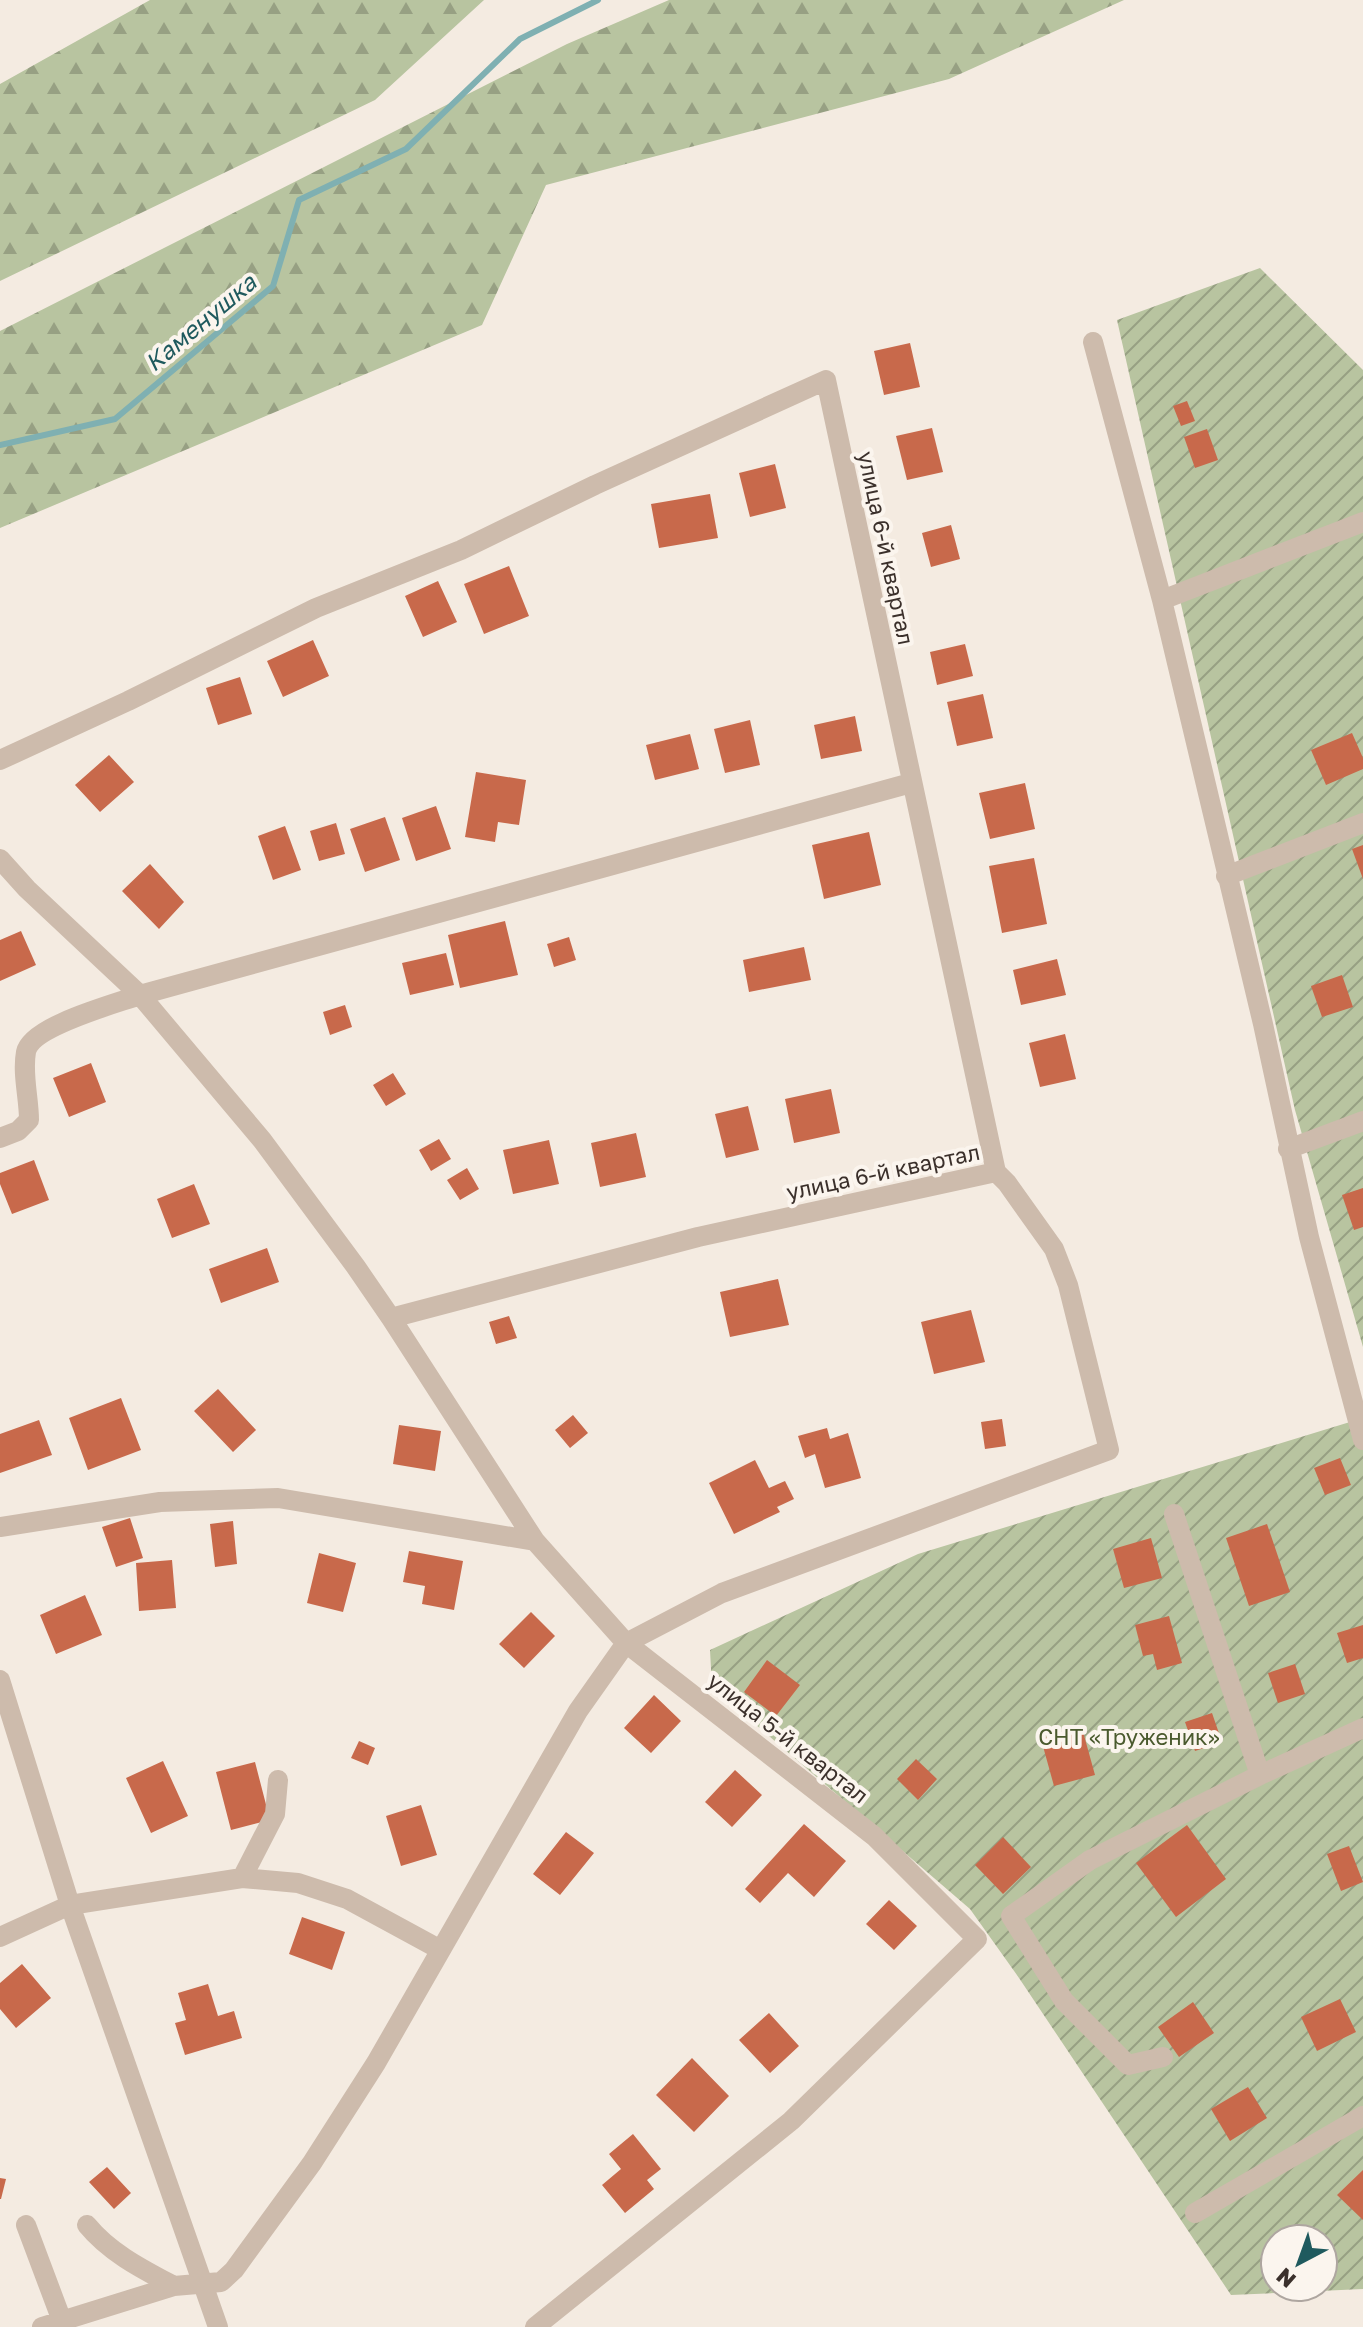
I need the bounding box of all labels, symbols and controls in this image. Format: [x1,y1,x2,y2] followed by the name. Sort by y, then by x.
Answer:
[139,266,263,377] water label: Каменушка
[853,449,920,647] street label: улица 6-й квартал
[784,1138,982,1205] street label: улица 6-й квартал
[703,1666,874,1809] street label: улица 5-й квартал
[1038,1723,1220,1750] park label: СНТ «Труженик»
[1259,2223,1339,2303] north arrow
[1270,2263,1301,2294] text: N

